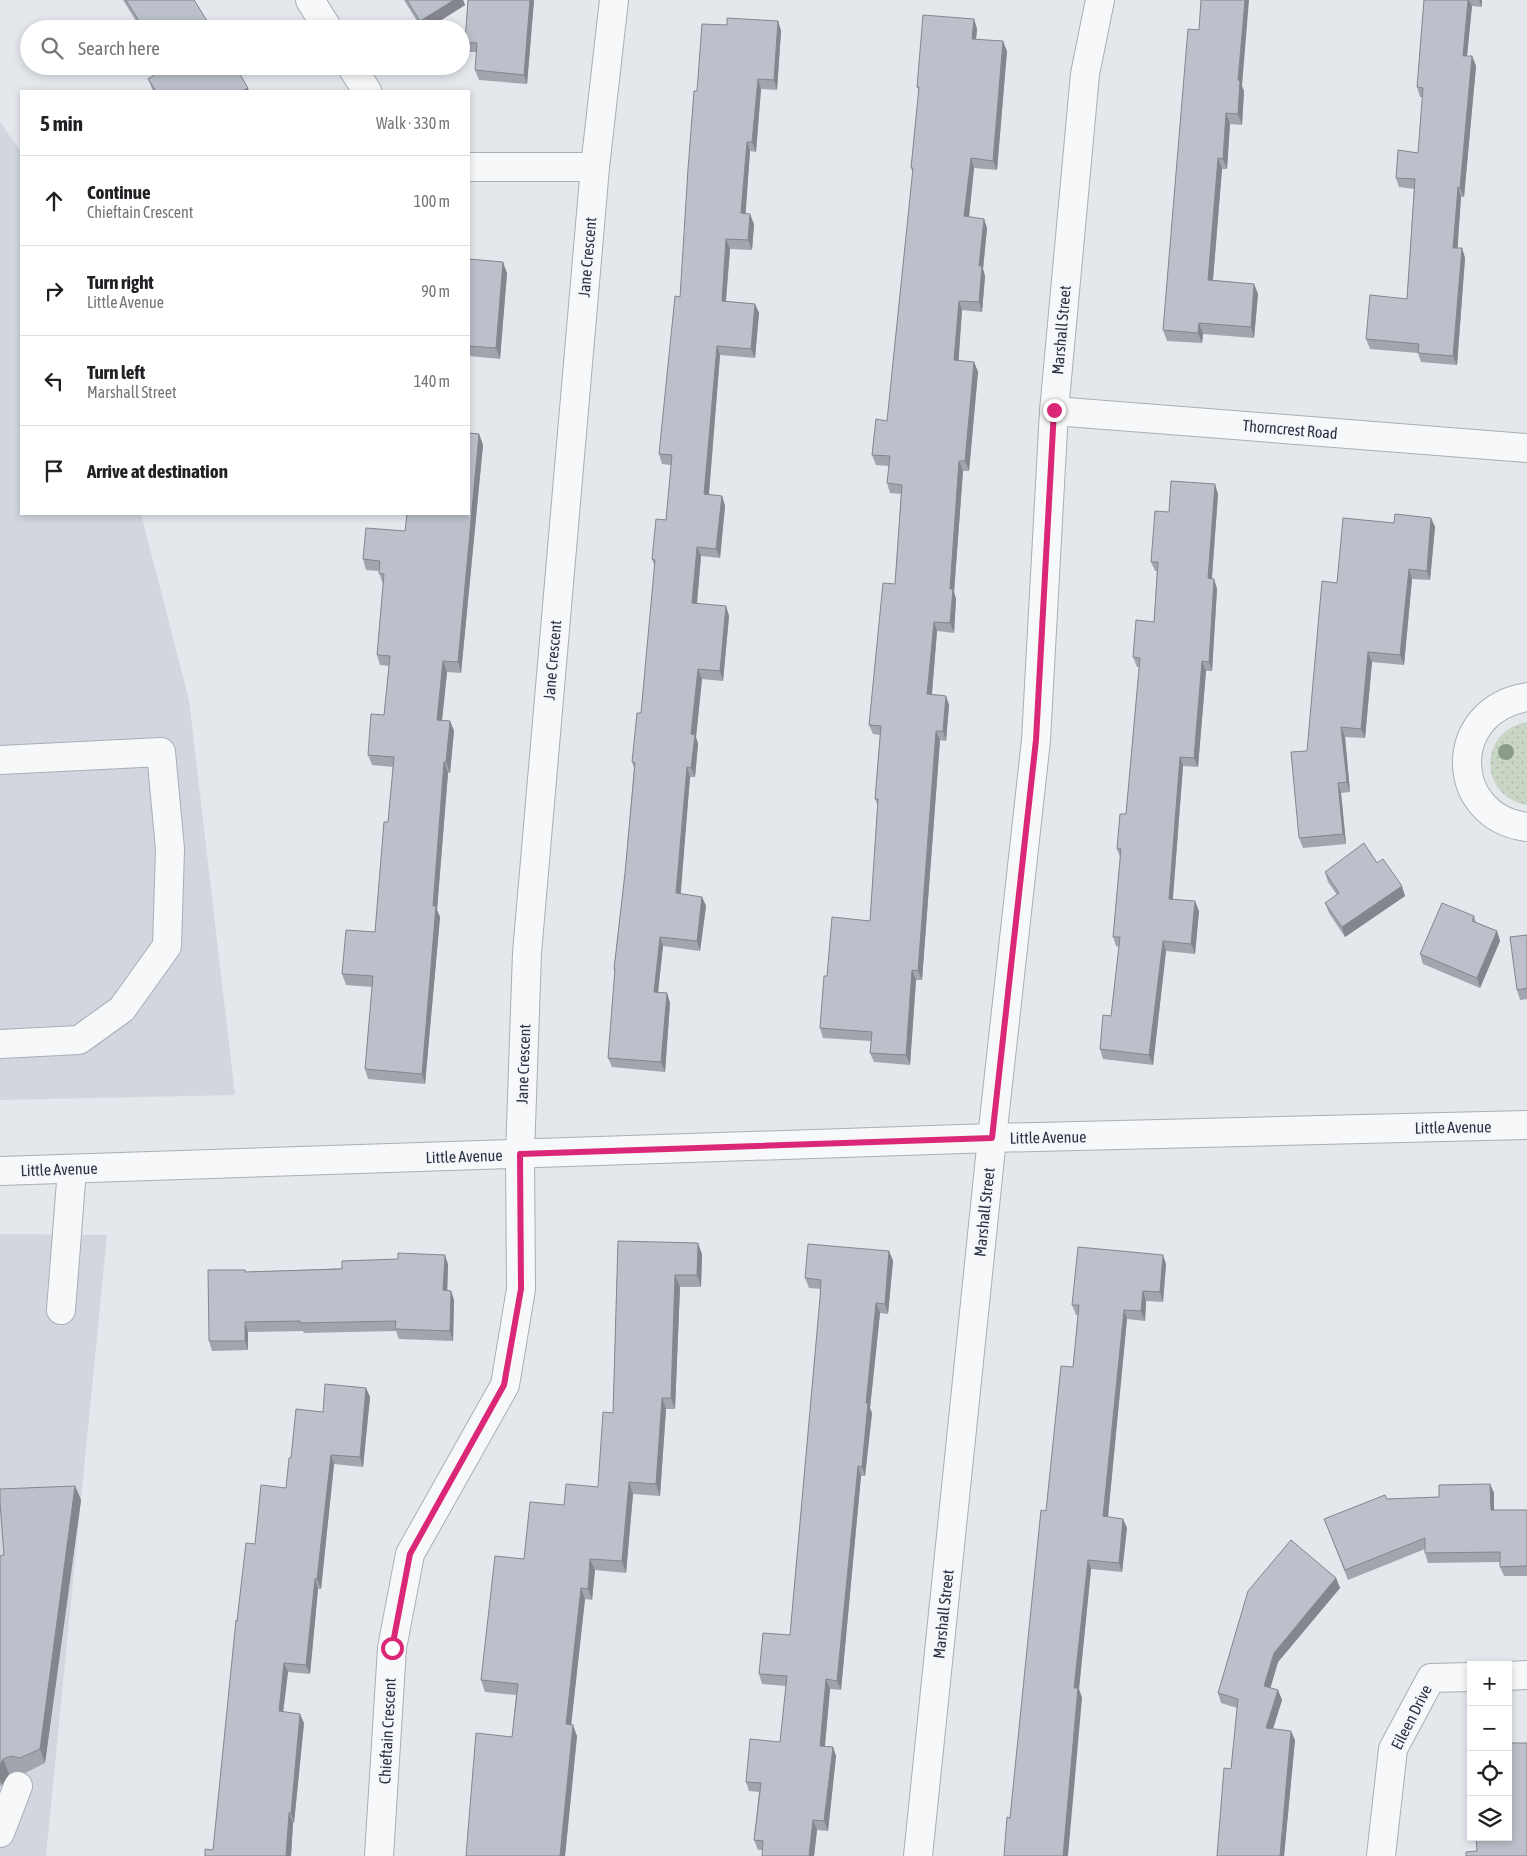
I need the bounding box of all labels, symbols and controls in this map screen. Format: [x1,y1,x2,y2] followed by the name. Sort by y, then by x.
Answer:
[20,20,470,75] search box
[38,34,66,62] icon: search
[78,37,160,59] text: Search here
[40,111,83,135] text: 5 min
[376,114,450,132] text: Walk · 330 m
[87,181,151,203] text: Continue
[40,187,68,215] icon: ahead
[414,192,450,210] text: 100 m
[87,203,193,221] text: Chieftain Crescent
[575,216,599,298] street label: Jane Crescent
[87,271,154,293] text: Turn right
[40,277,68,305] icon: right
[421,282,450,300] text: 90 m
[1048,284,1074,375] street label: Marshall Street
[87,293,164,311] text: Little Avenue
[87,361,145,383] text: Turn left
[40,367,68,395] icon: left
[414,372,450,390] text: 140 m
[87,383,177,401] text: Marshall Street
[1043,399,1066,422] route end
[1242,416,1338,442] street label: Thorncrest Road
[40,457,68,485] icon: arrive
[87,460,228,482] text: Arrive at destination
[540,619,564,701] street label: Jane Crescent
[513,1023,533,1104] street label: Jane Crescent
[1414,1117,1492,1137] street label: Little Avenue
[1009,1127,1087,1147] street label: Little Avenue
[425,1146,503,1166] street label: Little Avenue
[20,1159,98,1179] street label: Little Avenue
[970,1166,998,1257] street label: Marshall Street
[929,1568,957,1659] street label: Marshall Street
[381,1637,404,1660] route start
[1467,1661,1512,1841] map controls
[1467,1661,1512,1706] button: +
[375,1677,399,1785] street label: Chieftain Crescent
[1387,1682,1435,1752] street label: Eileen Drive
[1467,1706,1512,1751] button: −
[1467,1751,1512,1796] button: locate
[1467,1796,1512,1841] button: layers

